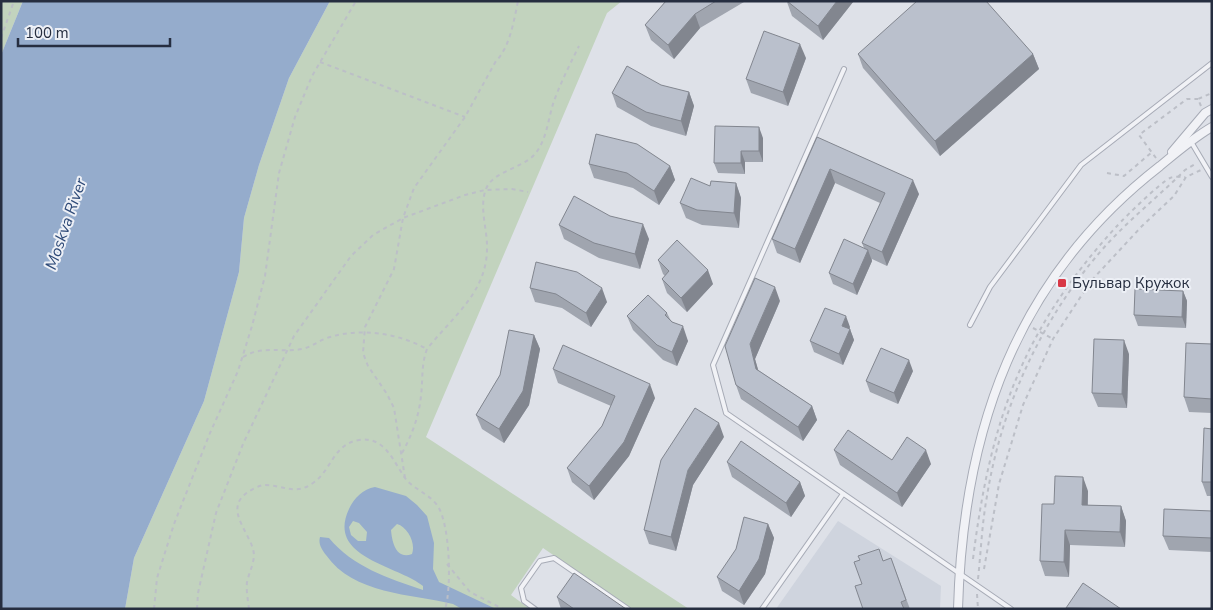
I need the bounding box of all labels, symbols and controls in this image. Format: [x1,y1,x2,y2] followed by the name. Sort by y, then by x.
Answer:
[18,15,170,47] scale bar
[25,23,69,43] text: 100 m
[40,174,92,273] water label: Moskva River
[1072,273,1190,293] place label: Бульвар Кружок
[1056,277,1068,289] marker: Бульвар Кружок

